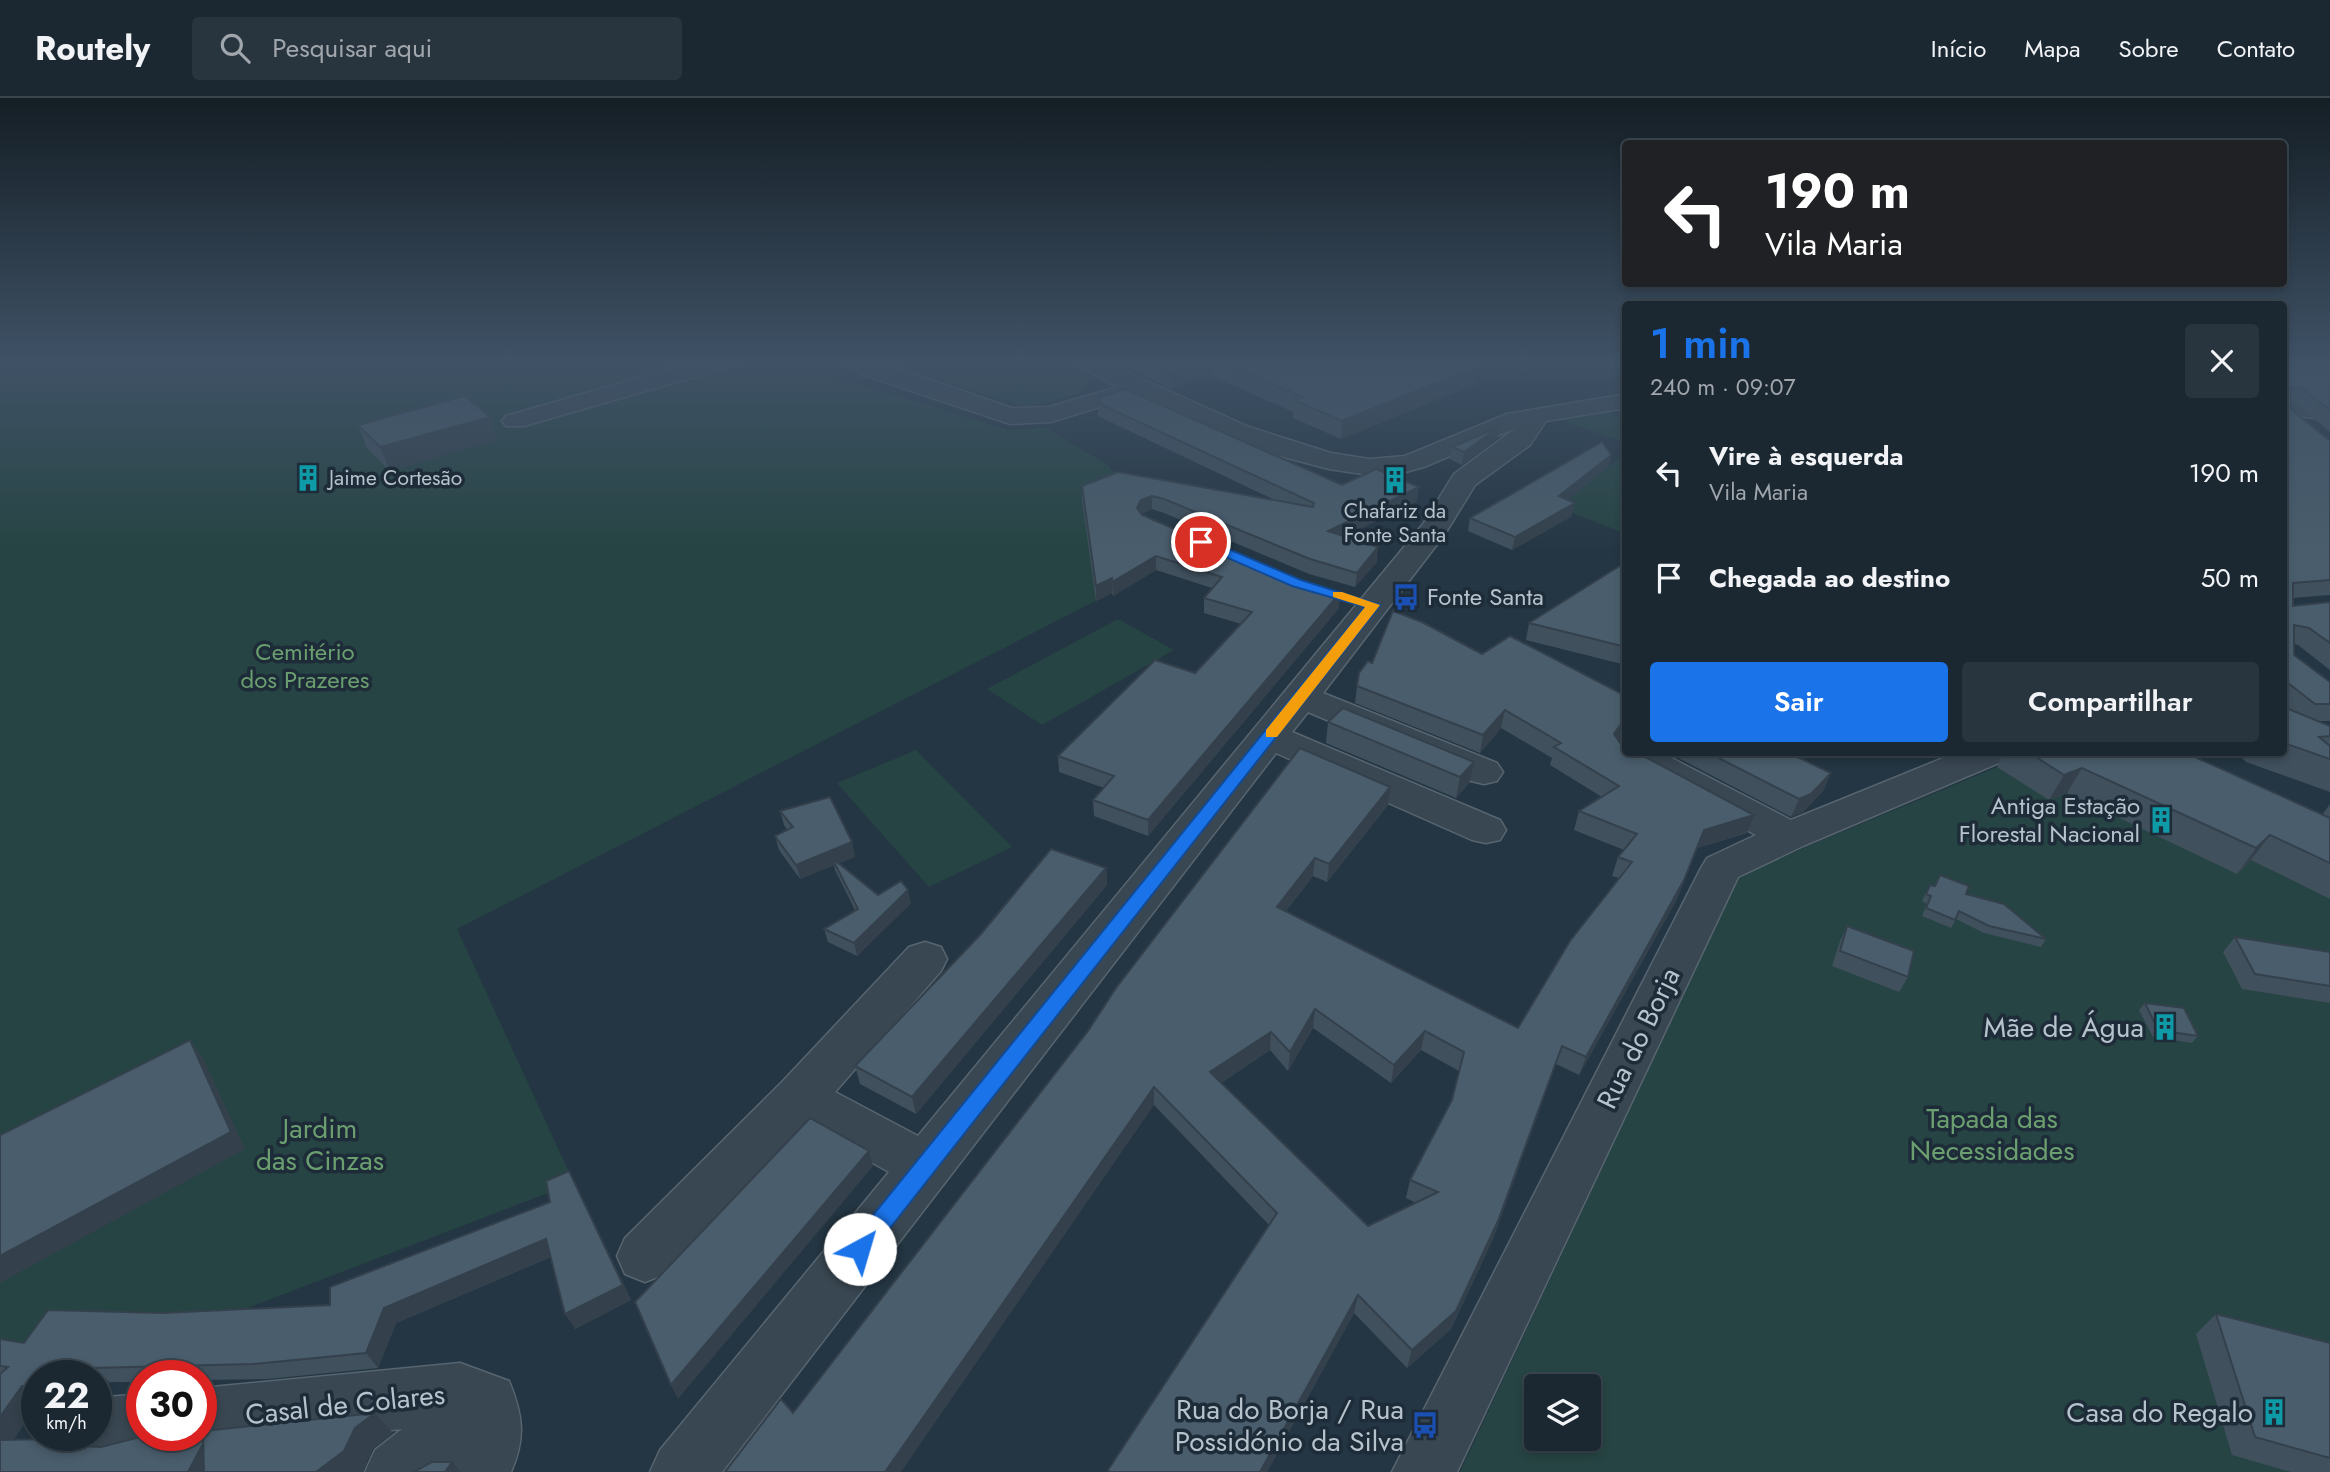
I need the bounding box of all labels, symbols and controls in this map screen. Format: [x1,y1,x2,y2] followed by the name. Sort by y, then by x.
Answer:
[192,17,682,80] search box
[35,25,150,72] text: Routely
[216,29,254,67] icon: search
[272,29,432,67] text: Pesquisar aqui
[1931,31,1986,66] text: Início
[2024,31,2081,66] text: Mapa
[2119,31,2179,66] text: Sobre
[2217,31,2295,66] text: Contato
[1765,156,1910,226] text: 190 m
[1650,168,1741,259] icon: left
[1765,221,1903,267] text: Vila Maria
[1650,313,1752,374] text: 1 min
[2185,324,2259,398] button: close
[1650,370,1796,404] text: 240 m · 09:07
[1709,437,1904,475] text: Vire à esquerda
[1650,454,1688,492] icon: left
[2189,454,2259,492] text: 190 m
[293,463,323,493] building icon: Jaime Cortesão
[326,463,462,493] place label: Jaime Cortesão
[1380,465,1410,495] building icon: Chafariz da Fonte Santa
[1709,475,1808,509] text: Vila Maria
[1344,496,1446,550] place label: Chafariz da Fonte Santa
[1171,512,1231,572] pin
[1182,523,1220,561] icon: arrive
[1650,559,1688,597] icon: arrive
[1709,559,1950,597] text: Chegada ao destino
[2201,559,2259,597] text: 50 m
[1427,579,1544,614] place label: Fonte Santa
[1391,582,1421,612] bus stop icon: Fonte Santa
[240,634,370,697] park label: Cemitério dos Prazeres
[1650,662,1948,742] button: Sair
[1962,662,2259,742] button: Compartilhar
[1959,788,2140,851] place label: Antiga Estação Florestal Nacional
[2146,805,2176,835] building icon: Antiga Estação Florestal Nacional
[1587,961,1690,1116] street label: Rua do Borja
[1984,1007,2144,1048] place label: Mãe de Água
[2150,1012,2180,1042] building icon: Mãe de Água
[1910,1098,2074,1171] park label: Tapada das Necessidades
[256,1108,384,1181] park label: Jardim das Cinzas
[823,1212,897,1286] position arrow
[126,1360,217,1451] speed limit sign: 30
[44,1371,89,1421] text: 22
[243,1374,447,1435] street label: Casal de Colares
[1524,1374,1601,1451] map controls
[1524,1374,1601,1451] button: layers
[1175,1389,1404,1462] place label: Rua do Borja / Rua Possidónio da Silva
[2066,1392,2253,1433] place label: Casa do Regalo
[2259,1397,2289,1427] building icon: Casa do Regalo
[46,1410,87,1436] text: km/h
[1410,1410,1440,1440] bus stop icon: Rua do Borja / Rua Possidónio da Silva

